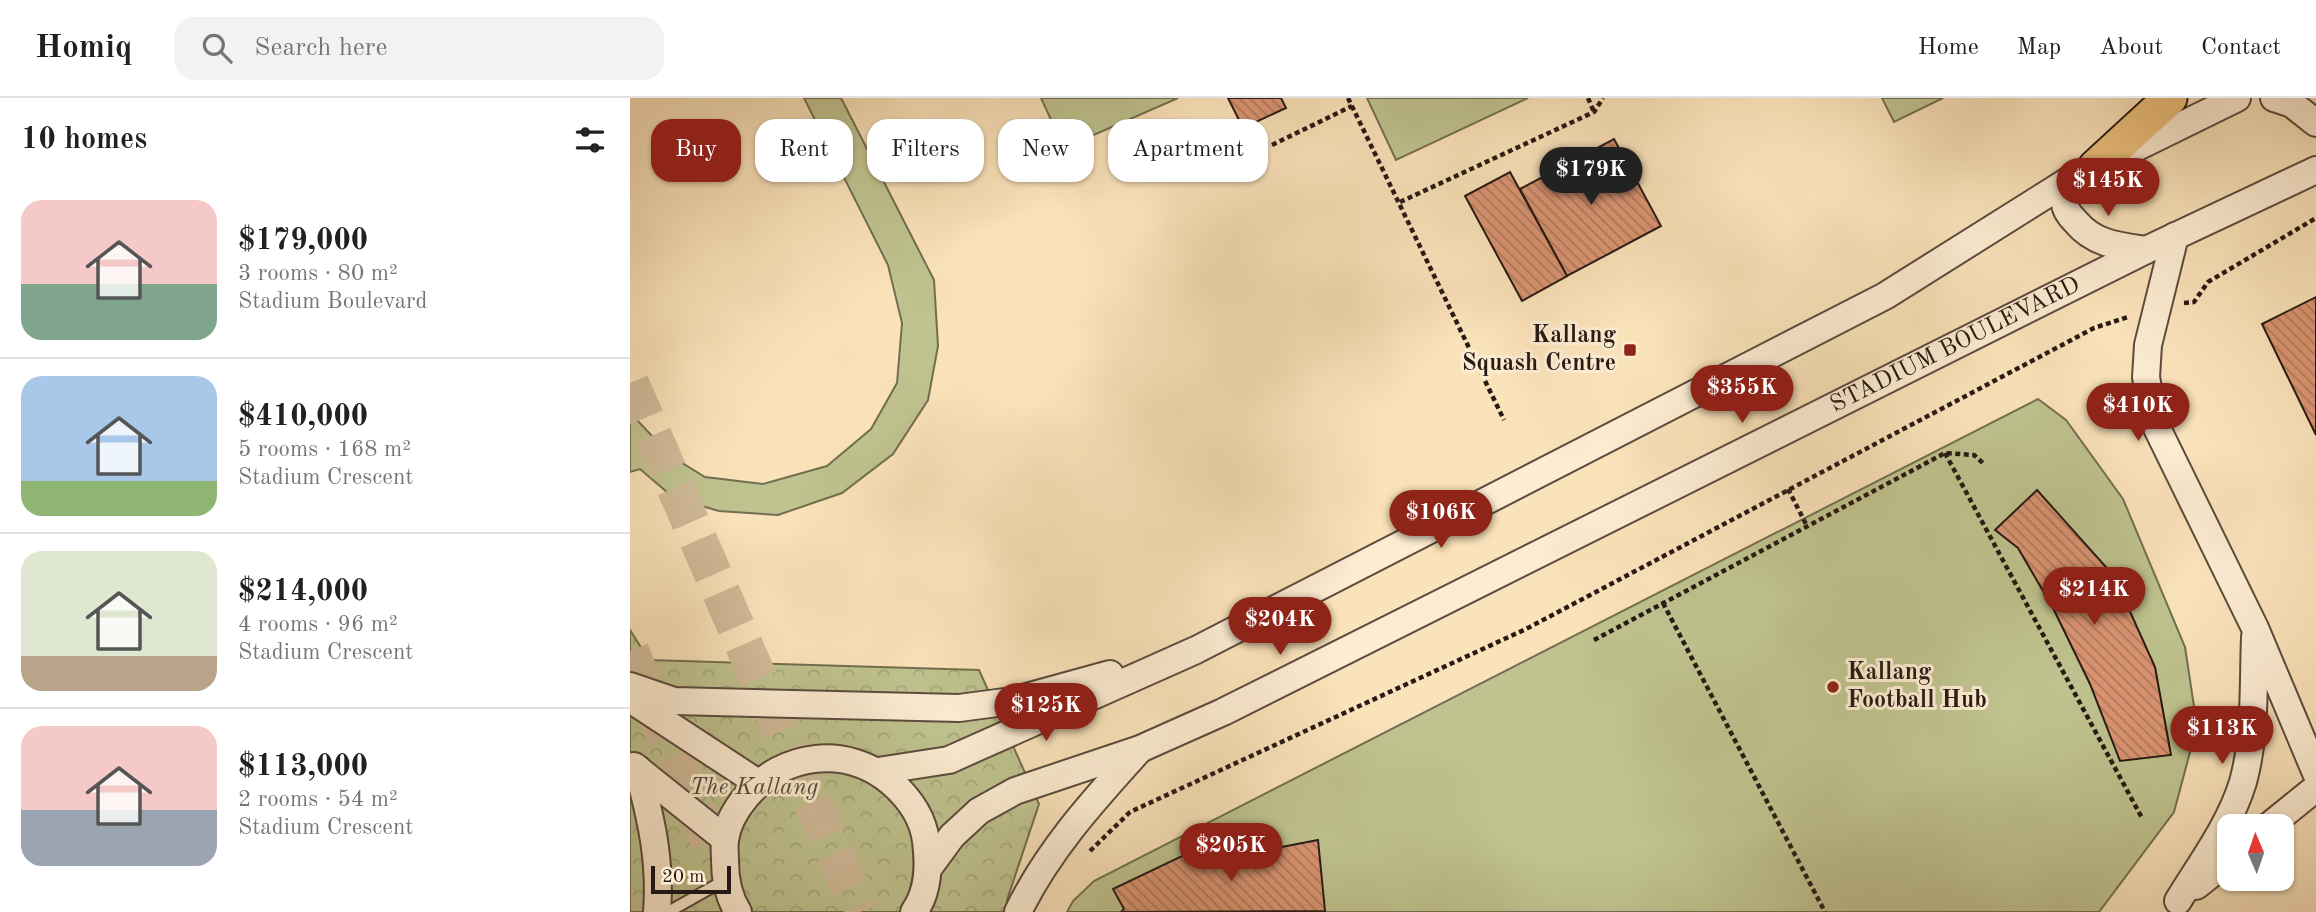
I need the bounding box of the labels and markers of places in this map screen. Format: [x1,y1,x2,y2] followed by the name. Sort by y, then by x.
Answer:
[1542,148,1640,207] pin: $179K
[2059,158,2157,218] pin: $145K
[1462,324,1617,376] place label: Kallang Squash Centre
[1622,342,1638,358] marker: Kallang Squash Centre
[1693,366,1791,425] pin: $355K
[2089,384,2187,443] pin: $410K
[1392,490,1490,550] pin: $106K
[2045,568,2143,627] pin: $214K
[1231,598,1329,657] pin: $204K
[1847,661,1987,713] place label: Kallang Football Hub
[1825,679,1841,695] marker: Kallang Football Hub
[997,684,1095,743] pin: $125K
[2173,706,2271,766] pin: $113K
[1182,824,1280,883] pin: $205K

